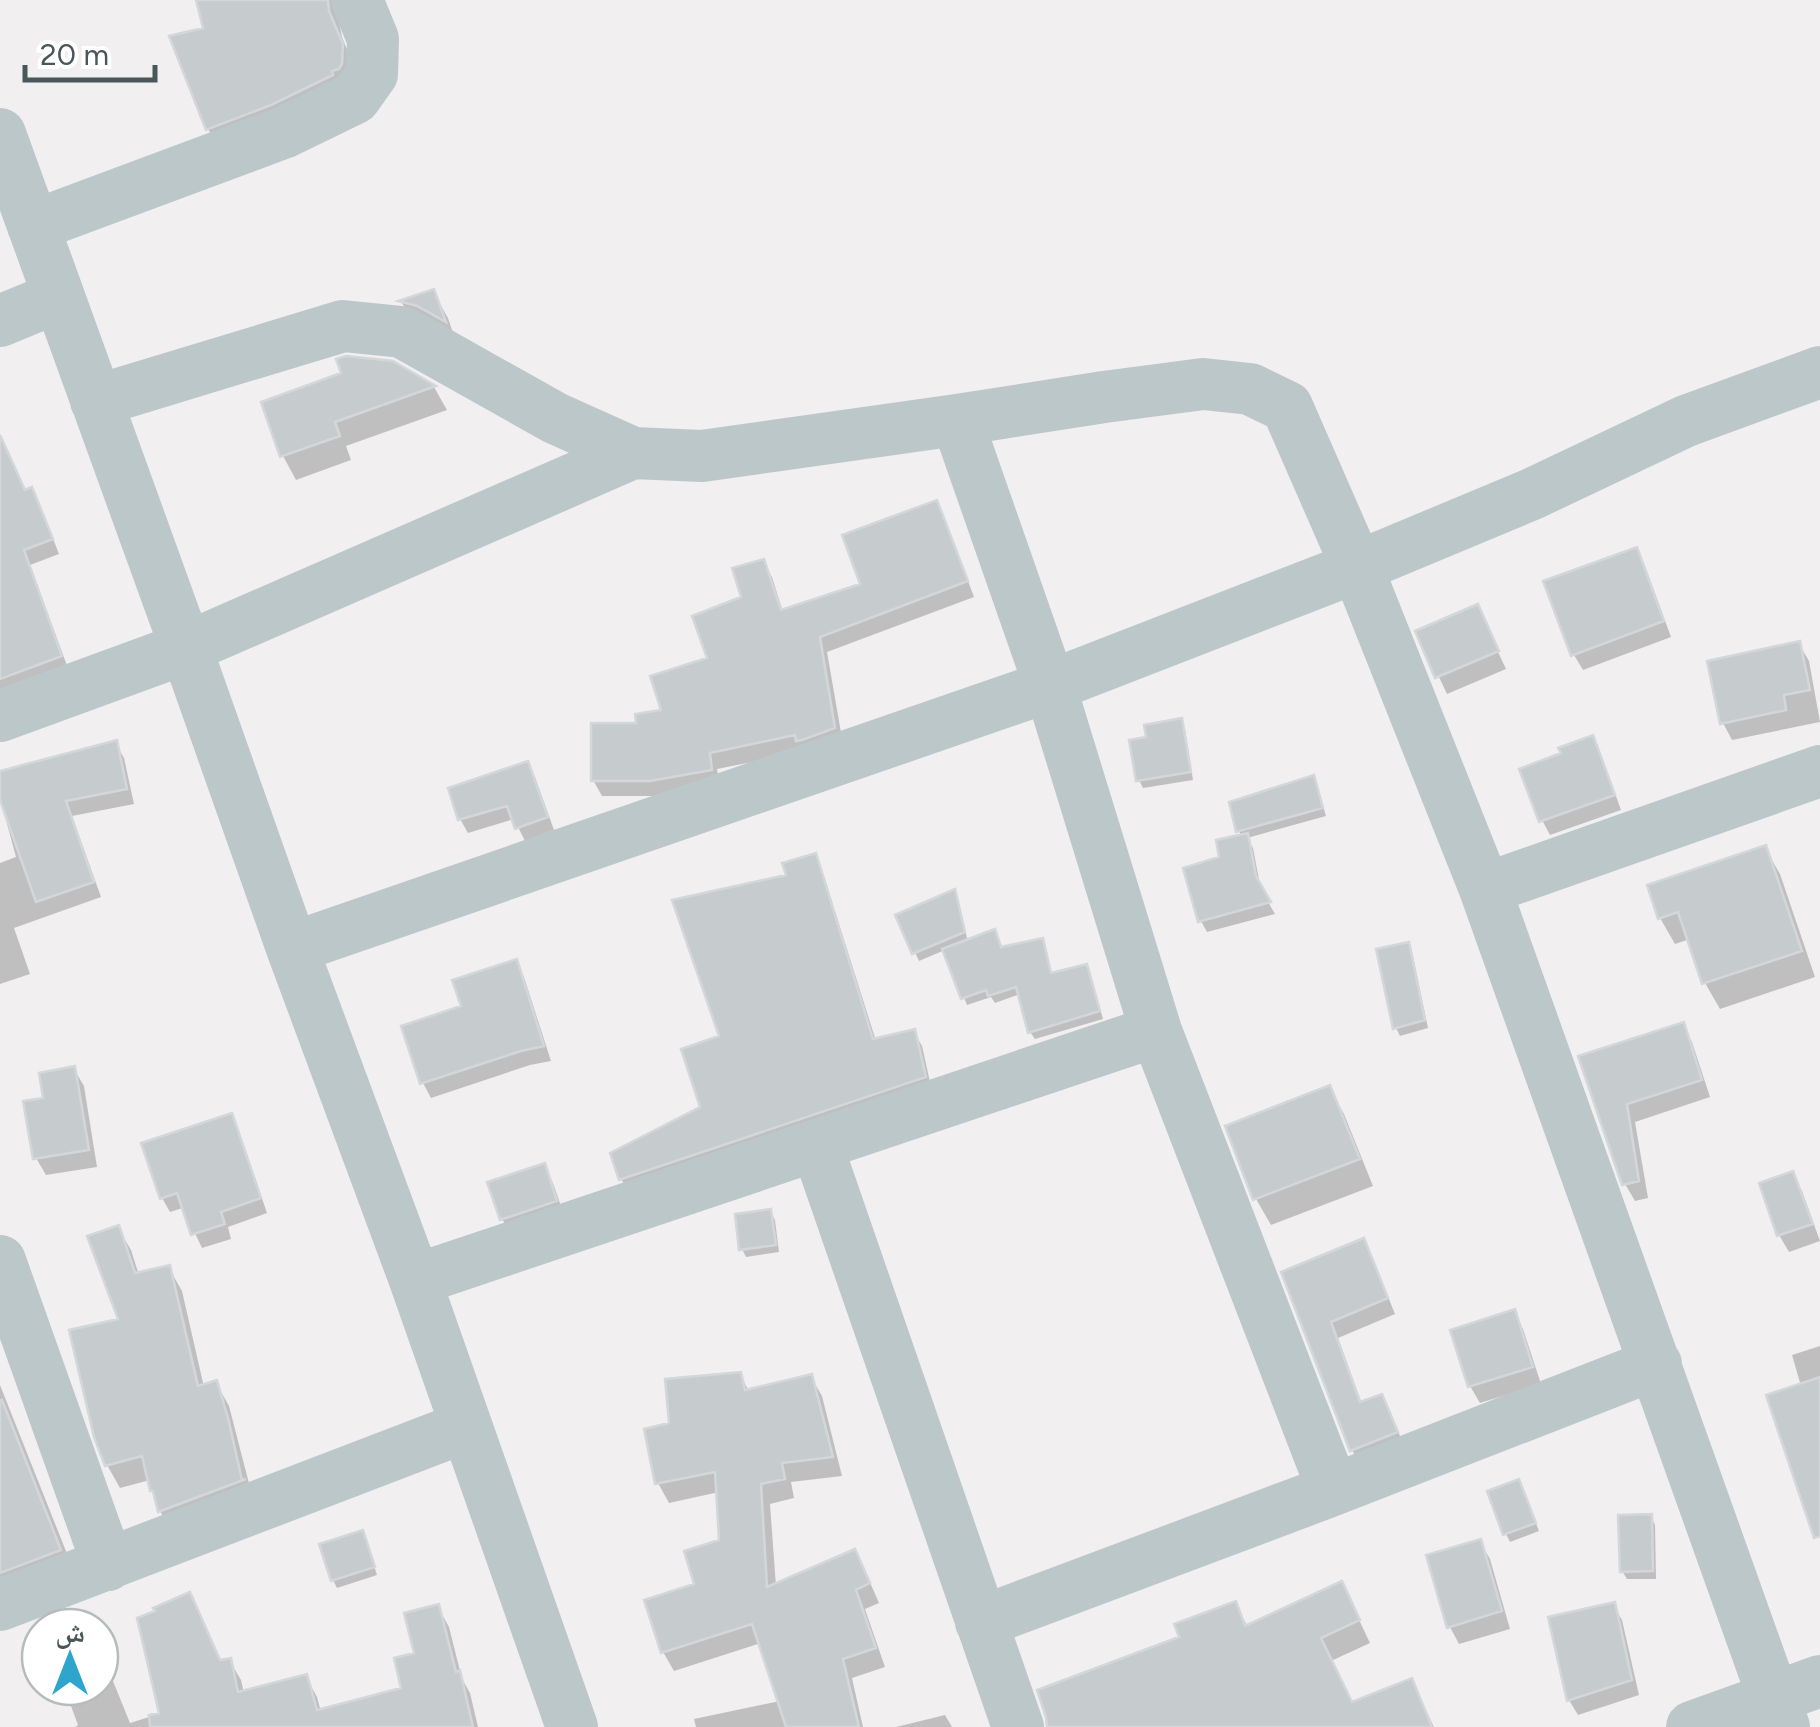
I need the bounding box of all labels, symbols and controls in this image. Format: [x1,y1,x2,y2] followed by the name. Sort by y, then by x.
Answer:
[25,20,155,82] scale bar
[40,36,109,73] text: 20 m
[20,1607,120,1707] north arrow
[55,1615,85,1649] text: ش

